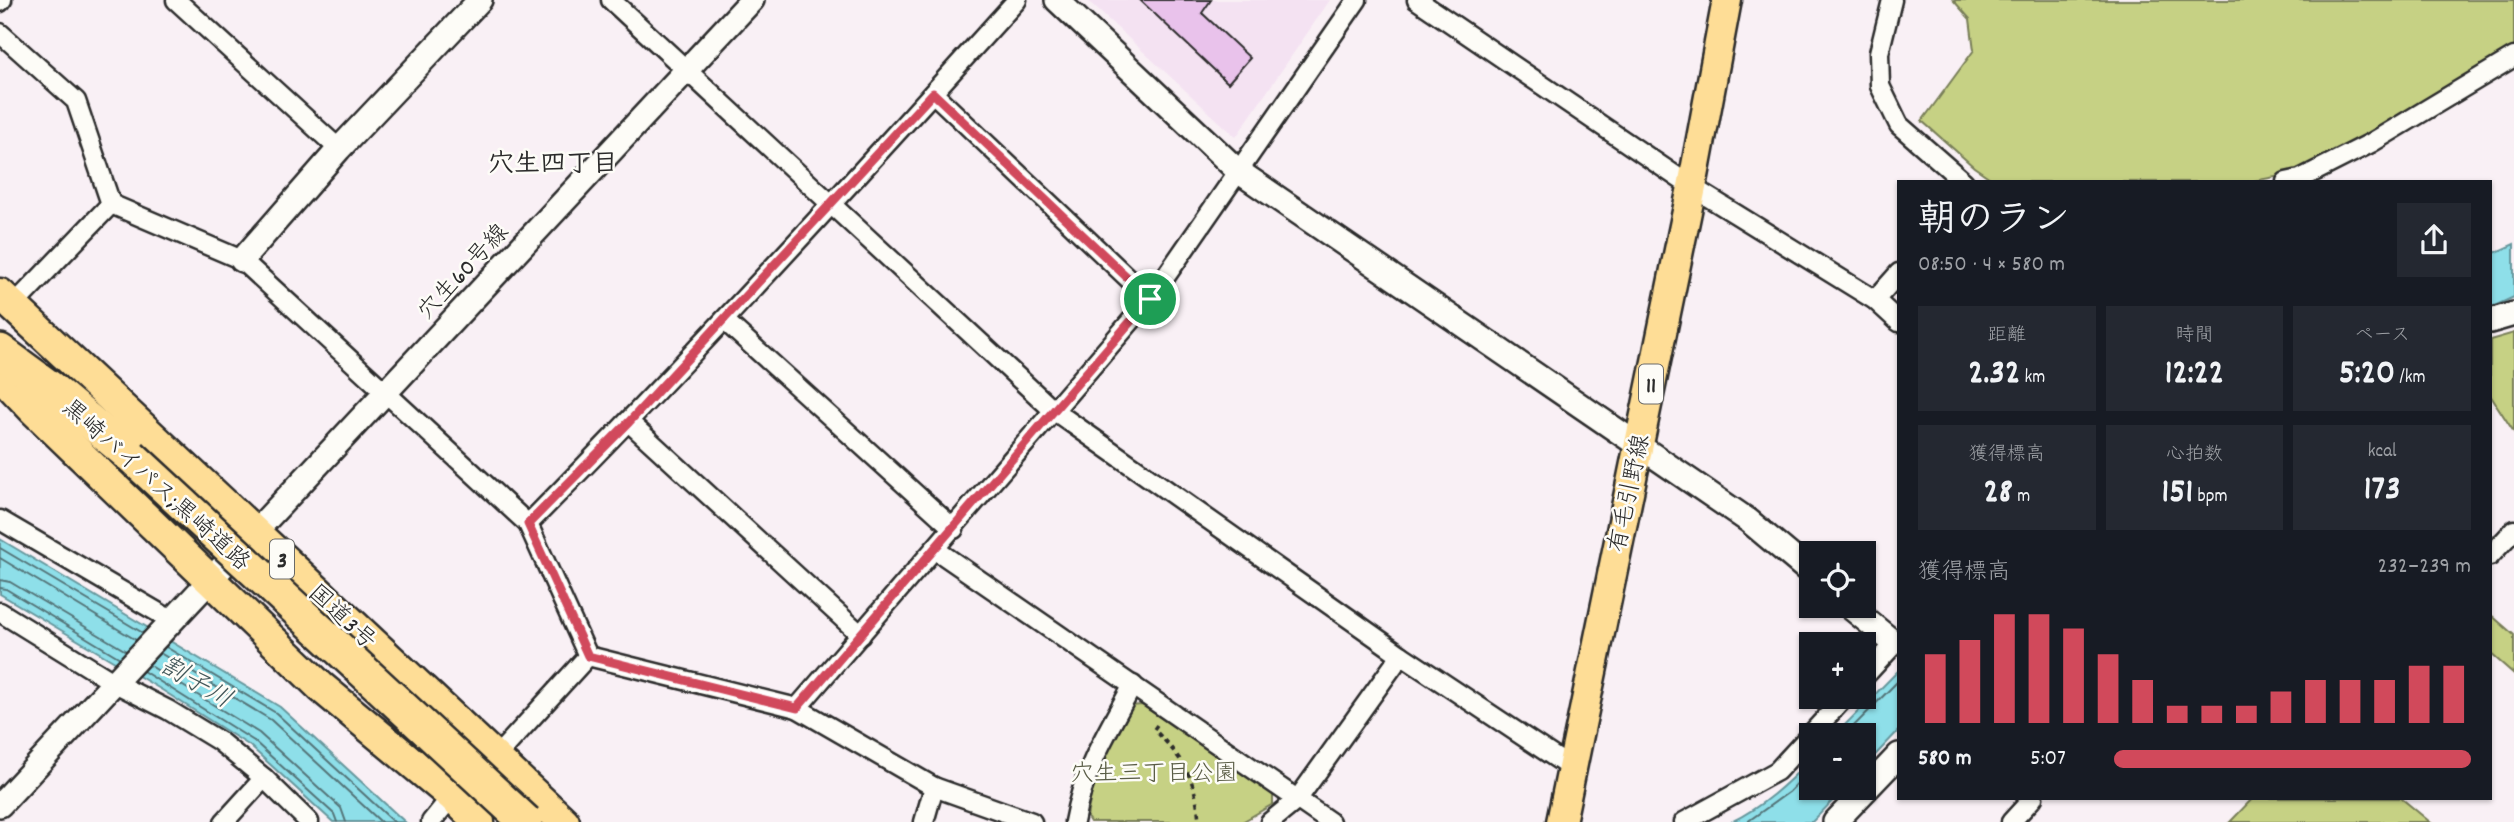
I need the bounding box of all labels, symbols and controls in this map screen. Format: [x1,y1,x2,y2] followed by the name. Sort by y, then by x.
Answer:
[488,147,618,184] district label: 穴生四丁目
[1918,195,2070,250] text: 朝のラン
[2397,203,2471,277] button: share
[411,217,518,329] street label: 穴生60号線
[1918,249,2065,282] text: 08:50 · 4 × 580 m
[1120,269,1180,329] pin
[1131,280,1169,318] icon: arrive
[1988,323,2026,350] text: 距離
[2175,323,2214,350] text: 時間
[2354,323,2410,350] text: ペース
[1968,350,2020,400] text: 2.32
[2165,350,2224,400] text: 12:22
[2339,350,2395,400] text: 5:20
[1639,364,1663,404] road number: 11
[2020,365,2045,392] text: km
[2395,365,2426,392] text: /km
[53,392,257,580] street label: 黒崎バイパス;黒崎道路
[1602,431,1660,556] street label: 有毛引野線
[2368,439,2397,466] text: kcal
[1969,442,2045,469] text: 獲得標高
[2166,442,2223,469] text: 心拍数
[2364,466,2400,516] text: 173
[1983,469,2013,519] text: 28
[2162,469,2193,519] text: 151
[2013,484,2030,511] text: m
[2193,484,2227,511] text: bpm
[270,540,294,579] road number: 3
[1799,541,1876,800] map controls
[1799,541,1876,618] button: locate
[2377,551,2471,584] text: 232–239 m
[1918,557,2010,590] text: 獲得標高
[299,578,383,659] street label: 国道3号
[1799,632,1876,709] button: +
[152,649,238,720] water label: 割子川
[1799,723,1876,800] button: −
[1918,743,1971,776] text: 580 m
[2030,743,2066,776] text: 5:07
[1070,758,1238,792] park label: 穴生三丁目公園

